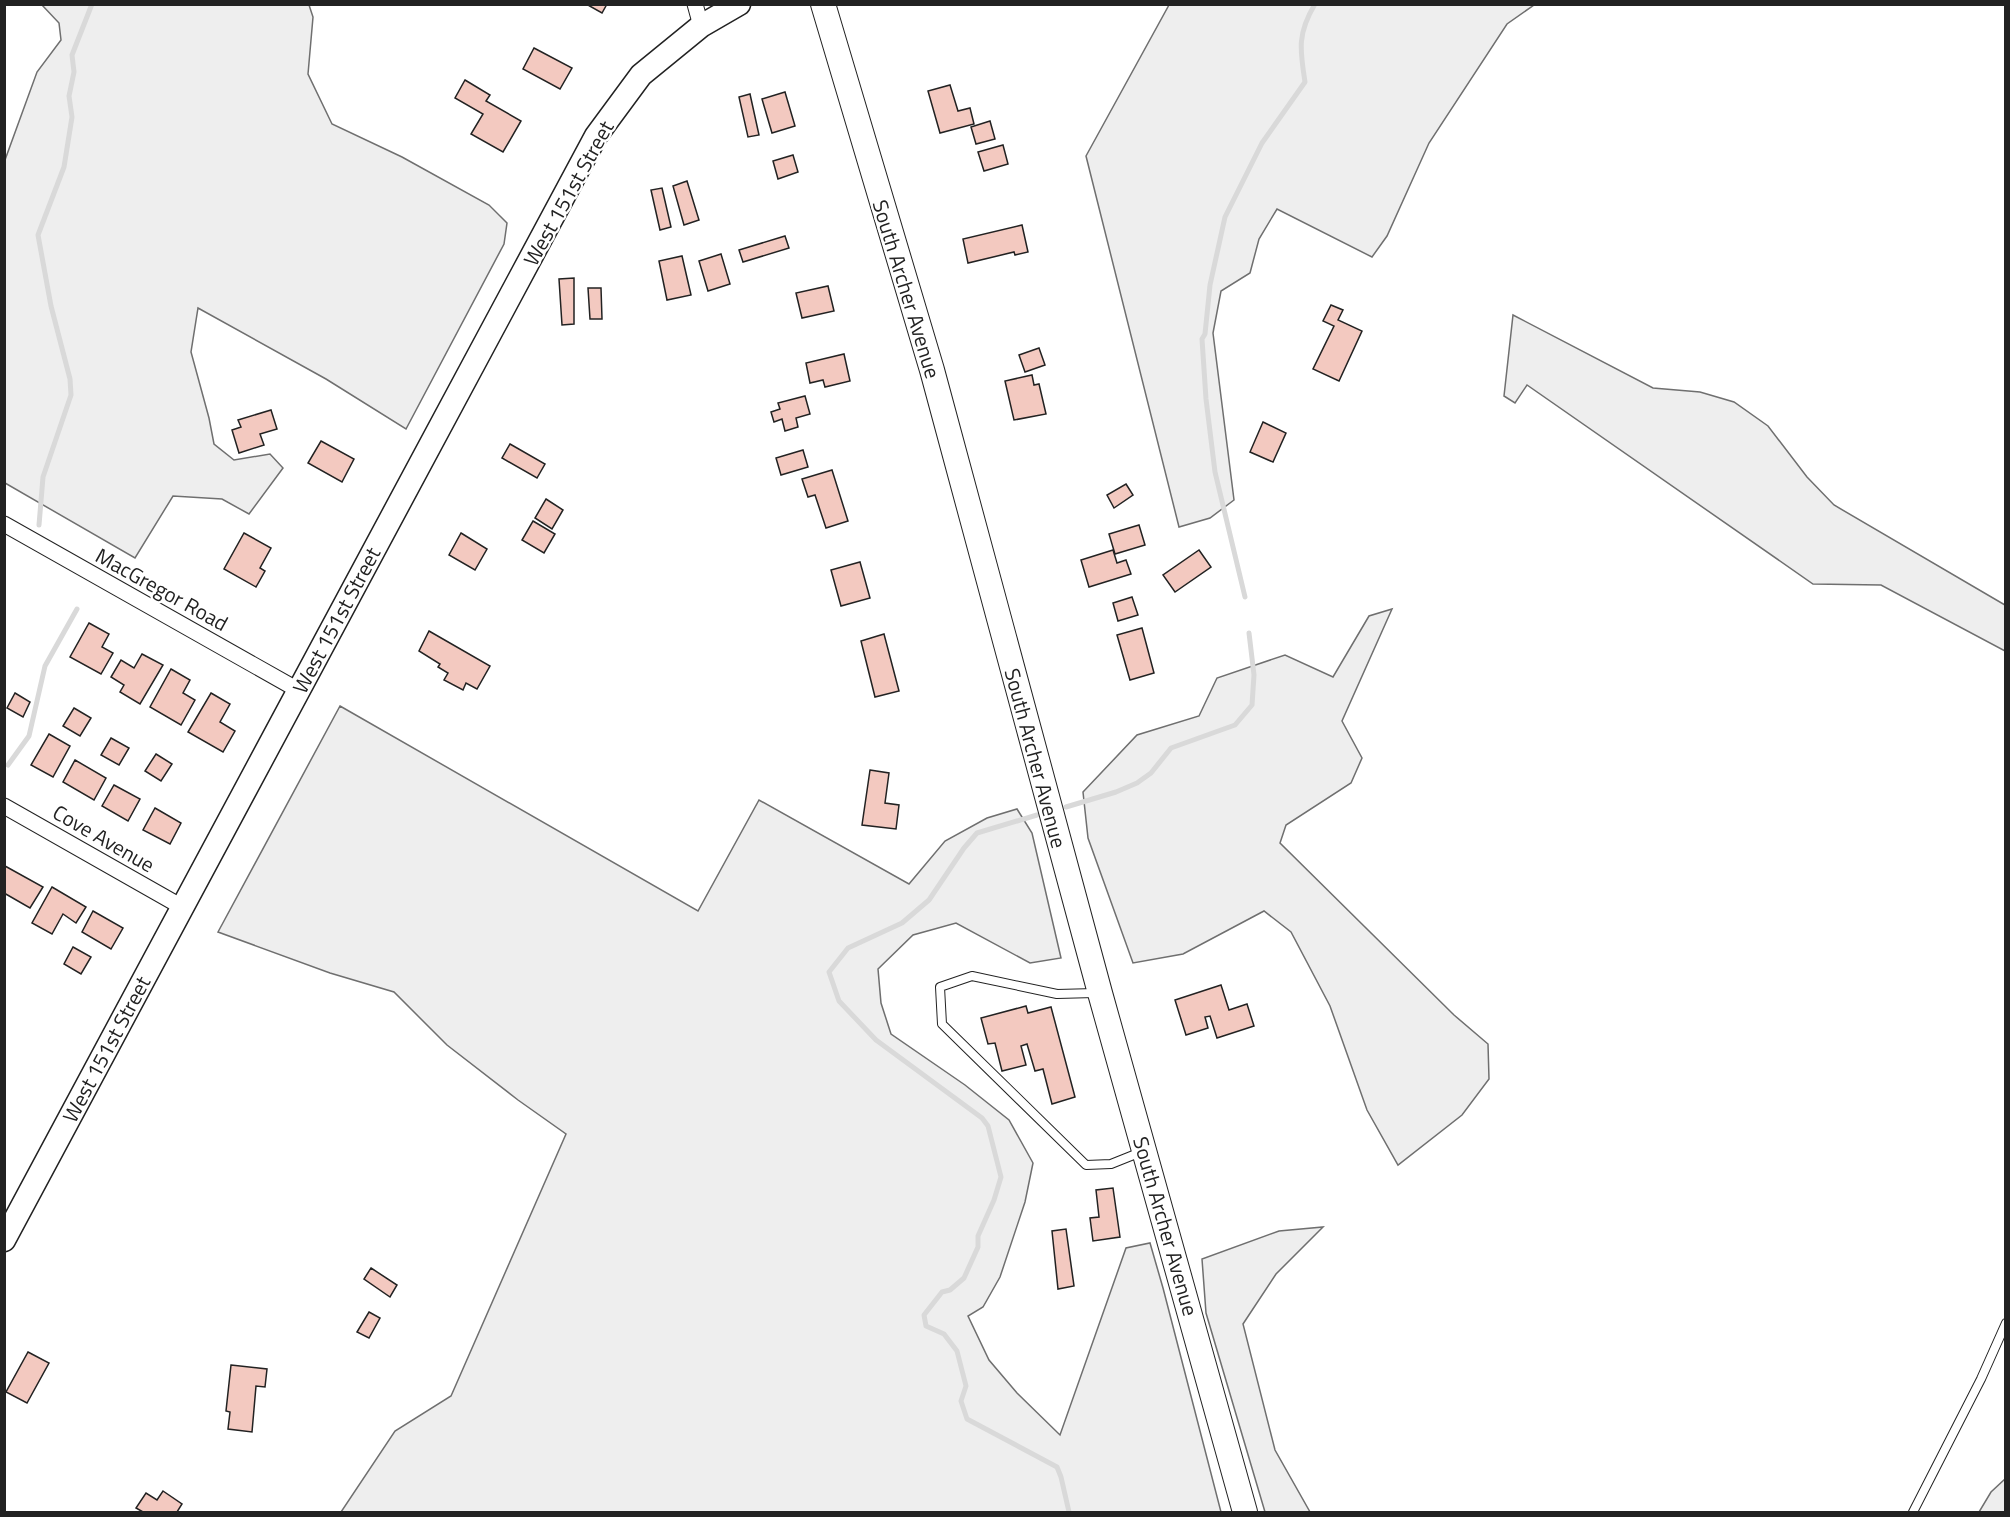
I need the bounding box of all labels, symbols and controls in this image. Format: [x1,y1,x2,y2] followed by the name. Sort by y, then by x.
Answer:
[515,114,621,271] street label: West 151st Street
[865,196,949,382] street label: South Archer Avenue
[90,539,234,639] street label: MacGregor Road
[284,541,388,699] street label: West 151st Street
[997,664,1075,852] street label: South Archer Avenue
[47,796,161,880] street label: Cove Avenue
[54,970,158,1128] street label: West 151st Street
[1125,1133,1207,1319] street label: South Archer Avenue

